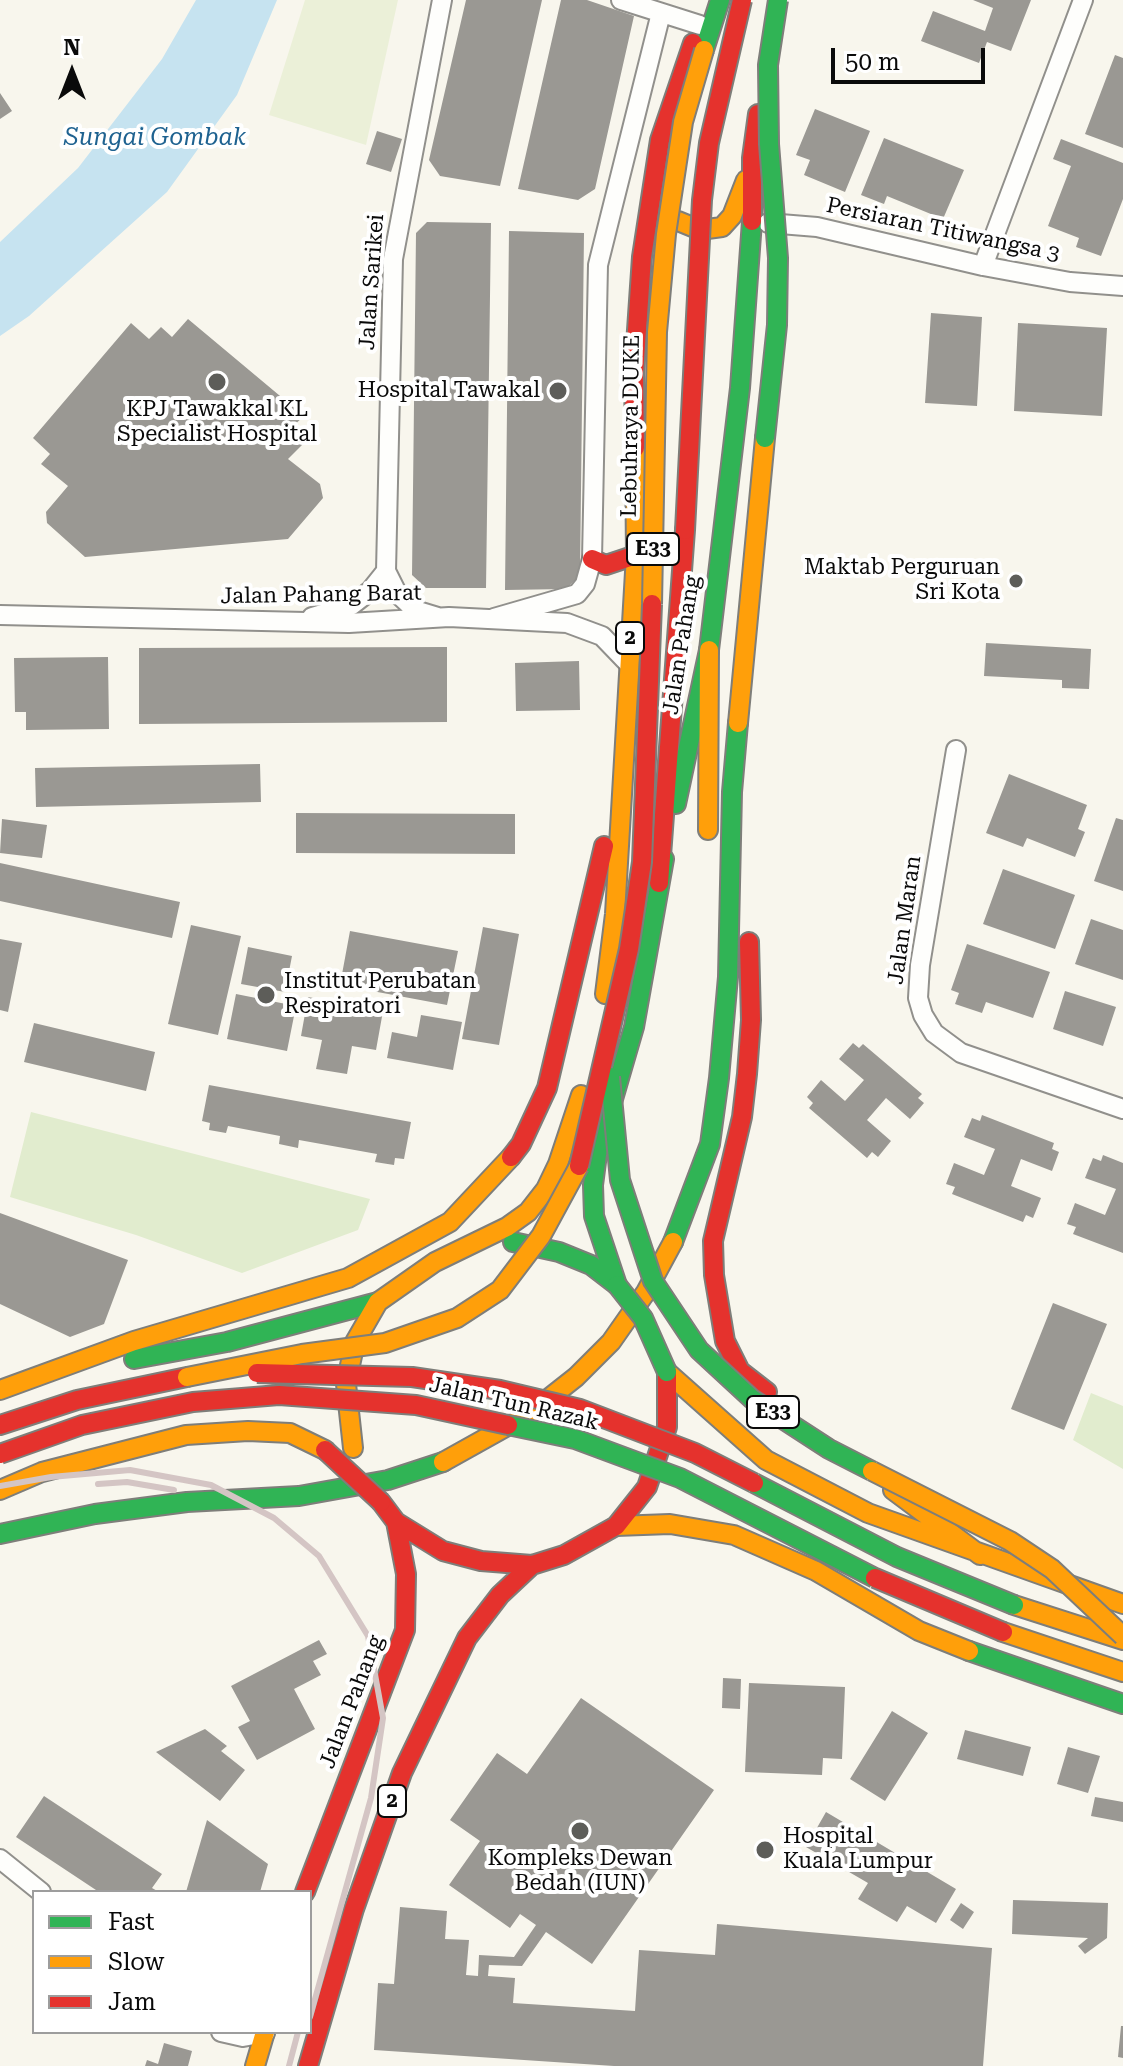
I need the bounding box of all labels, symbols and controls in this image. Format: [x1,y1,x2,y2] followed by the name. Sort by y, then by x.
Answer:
[32,32,112,112] north arrow
[835,32,989,82] scale bar
[64,35,80,60] text: N
[845,48,900,76] text: 50 m
[64,124,246,152] water label: Sungai Gombak
[824,192,1062,268] street label: Persiaran Titiwangsa 3
[354,213,390,351] street label: Jalan Sarikei
[616,334,646,518] street label: Lebuhraya DUKE
[206,371,228,393] marker: KPJ Tawakkal KL Specialist Hospital
[358,378,540,404] place label: Hospital Tawakal
[547,380,569,402] marker: Hospital Tawakal
[117,397,317,448] place label: KPJ Tawakkal KL Specialist Hospital
[627,533,679,565] road number: E33
[804,555,1000,606] place label: Maktab Perguruan Sri Kota
[1007,572,1025,590] marker: Maktab Perguruan Sri Kota
[658,574,706,716] street label: Jalan Pahang
[220,580,422,610] street label: Jalan Pahang Barat
[616,622,644,654] road number: 2
[883,854,927,986] street label: Jalan Maran
[284,969,476,1020] place label: Institut Perubatan Respiratori
[255,984,277,1006] marker: Institut Perubatan Respiratori
[427,1372,601,1436] street label: Jalan Tun Razak
[747,1396,799,1428] road number: E33
[314,1632,390,1772] street label: Jalan Pahang
[378,1785,406,1817] road number: 2
[569,1820,591,1842] marker: Kompleks Dewan Bedah (IUN)
[783,1824,933,1876] place label: Hospital Kuala Lumpur
[754,1839,776,1861] marker: Hospital Kuala Lumpur
[488,1846,672,1898] place label: Kompleks Dewan Bedah (IUN)
[32,1890,312,2034] legend
[108,1908,155,1936] text: Fast
[108,1948,164,1976] text: Slow
[108,1988,156,2016] text: Jam

